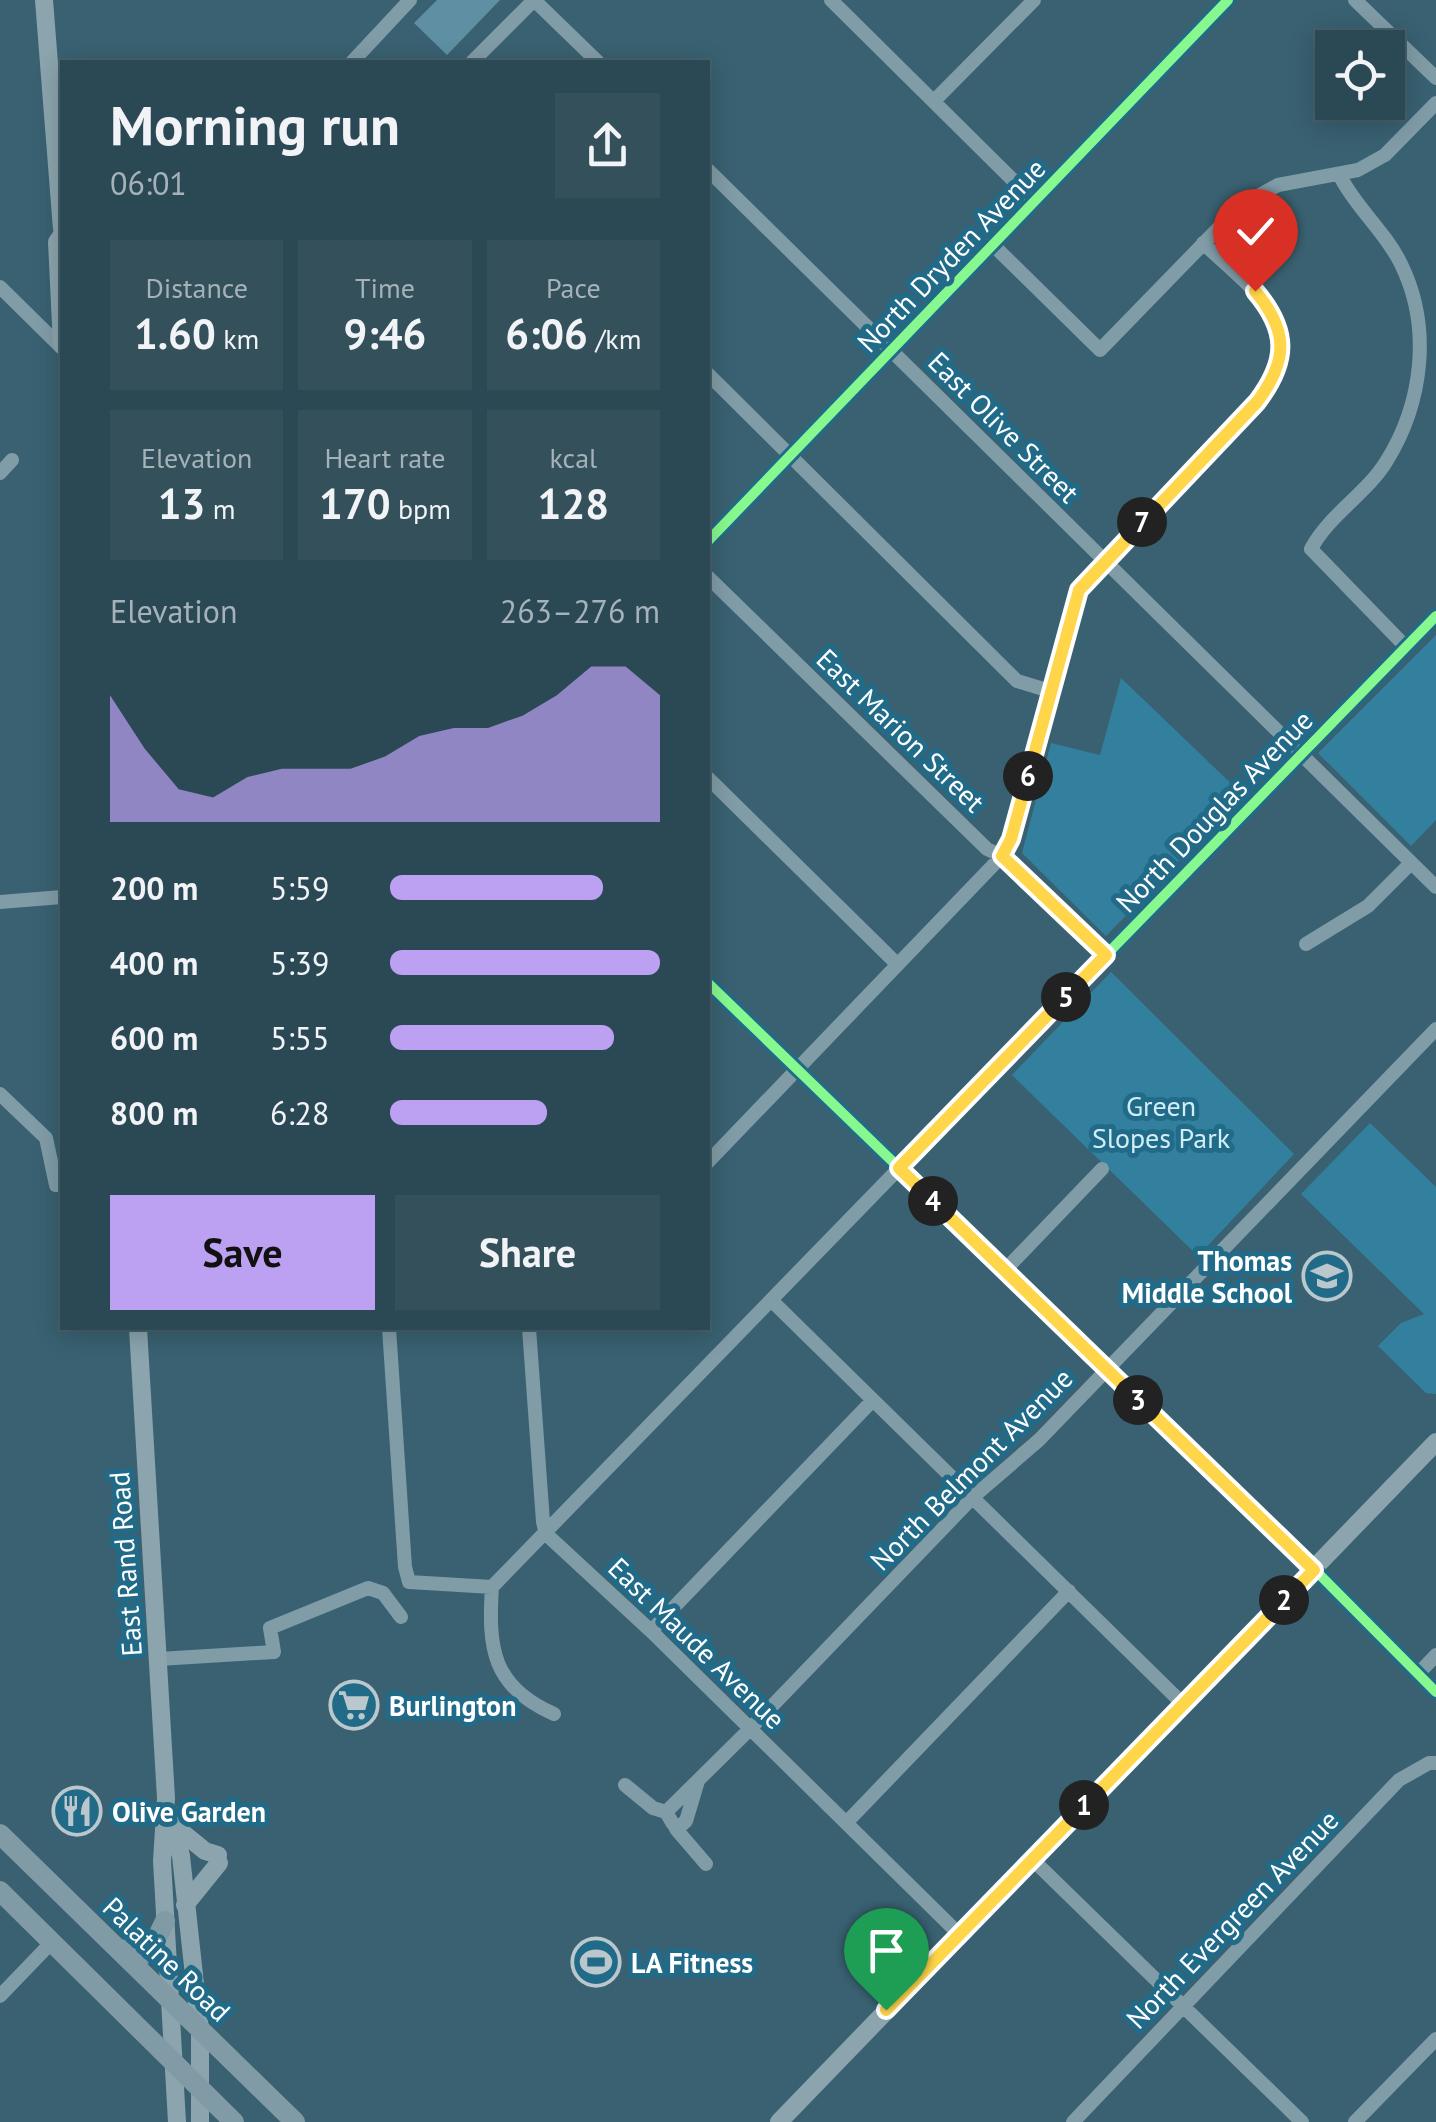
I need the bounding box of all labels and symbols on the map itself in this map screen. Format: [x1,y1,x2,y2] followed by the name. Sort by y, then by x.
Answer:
[849,150,1053,360] street label: North Dryden Avenue
[1213,189,1298,292] pin
[921,344,1088,511] street label: East Olive Street
[1117,497,1167,547] pin: 7
[809,640,993,820] street label: East Marion Street
[1108,702,1320,920] street label: North Douglas Avenue
[1003,751,1053,801] pin: 6
[1041,972,1091,1022] pin: 5
[1092,1087,1231,1156] park label: Green Slopes Park
[908,1176,958,1226] pin: 4
[1122,1242,1293,1311] place label: Thomas Middle School
[1301,1250,1353,1302] school or university icon: Thomas Middle School
[862,1360,1080,1578] street label: North Belmont Avenue
[1113,1375,1163,1425] pin: 3
[100,1470,150,1658] street label: East Rand Road
[601,1549,793,1737] street label: East Maude Avenue
[1259,1575,1309,1625] pin: 2
[328,1679,380,1731] supermarket icon: Burlington
[389,1687,516,1724] place label: Burlington
[1059,1780,1109,1830] pin: 1
[51,1785,103,1837] restaurant icon: Olive Garden
[112,1793,266,1830] place label: Olive Garden
[1118,1802,1346,2036] street label: North Evergreen Avenue
[95,1889,239,2029] street label: Palatine Road
[844,1908,929,2011] pin
[570,1936,622,1988] sports icon: LA Fitness
[631,1944,753,1981] place label: LA Fitness

